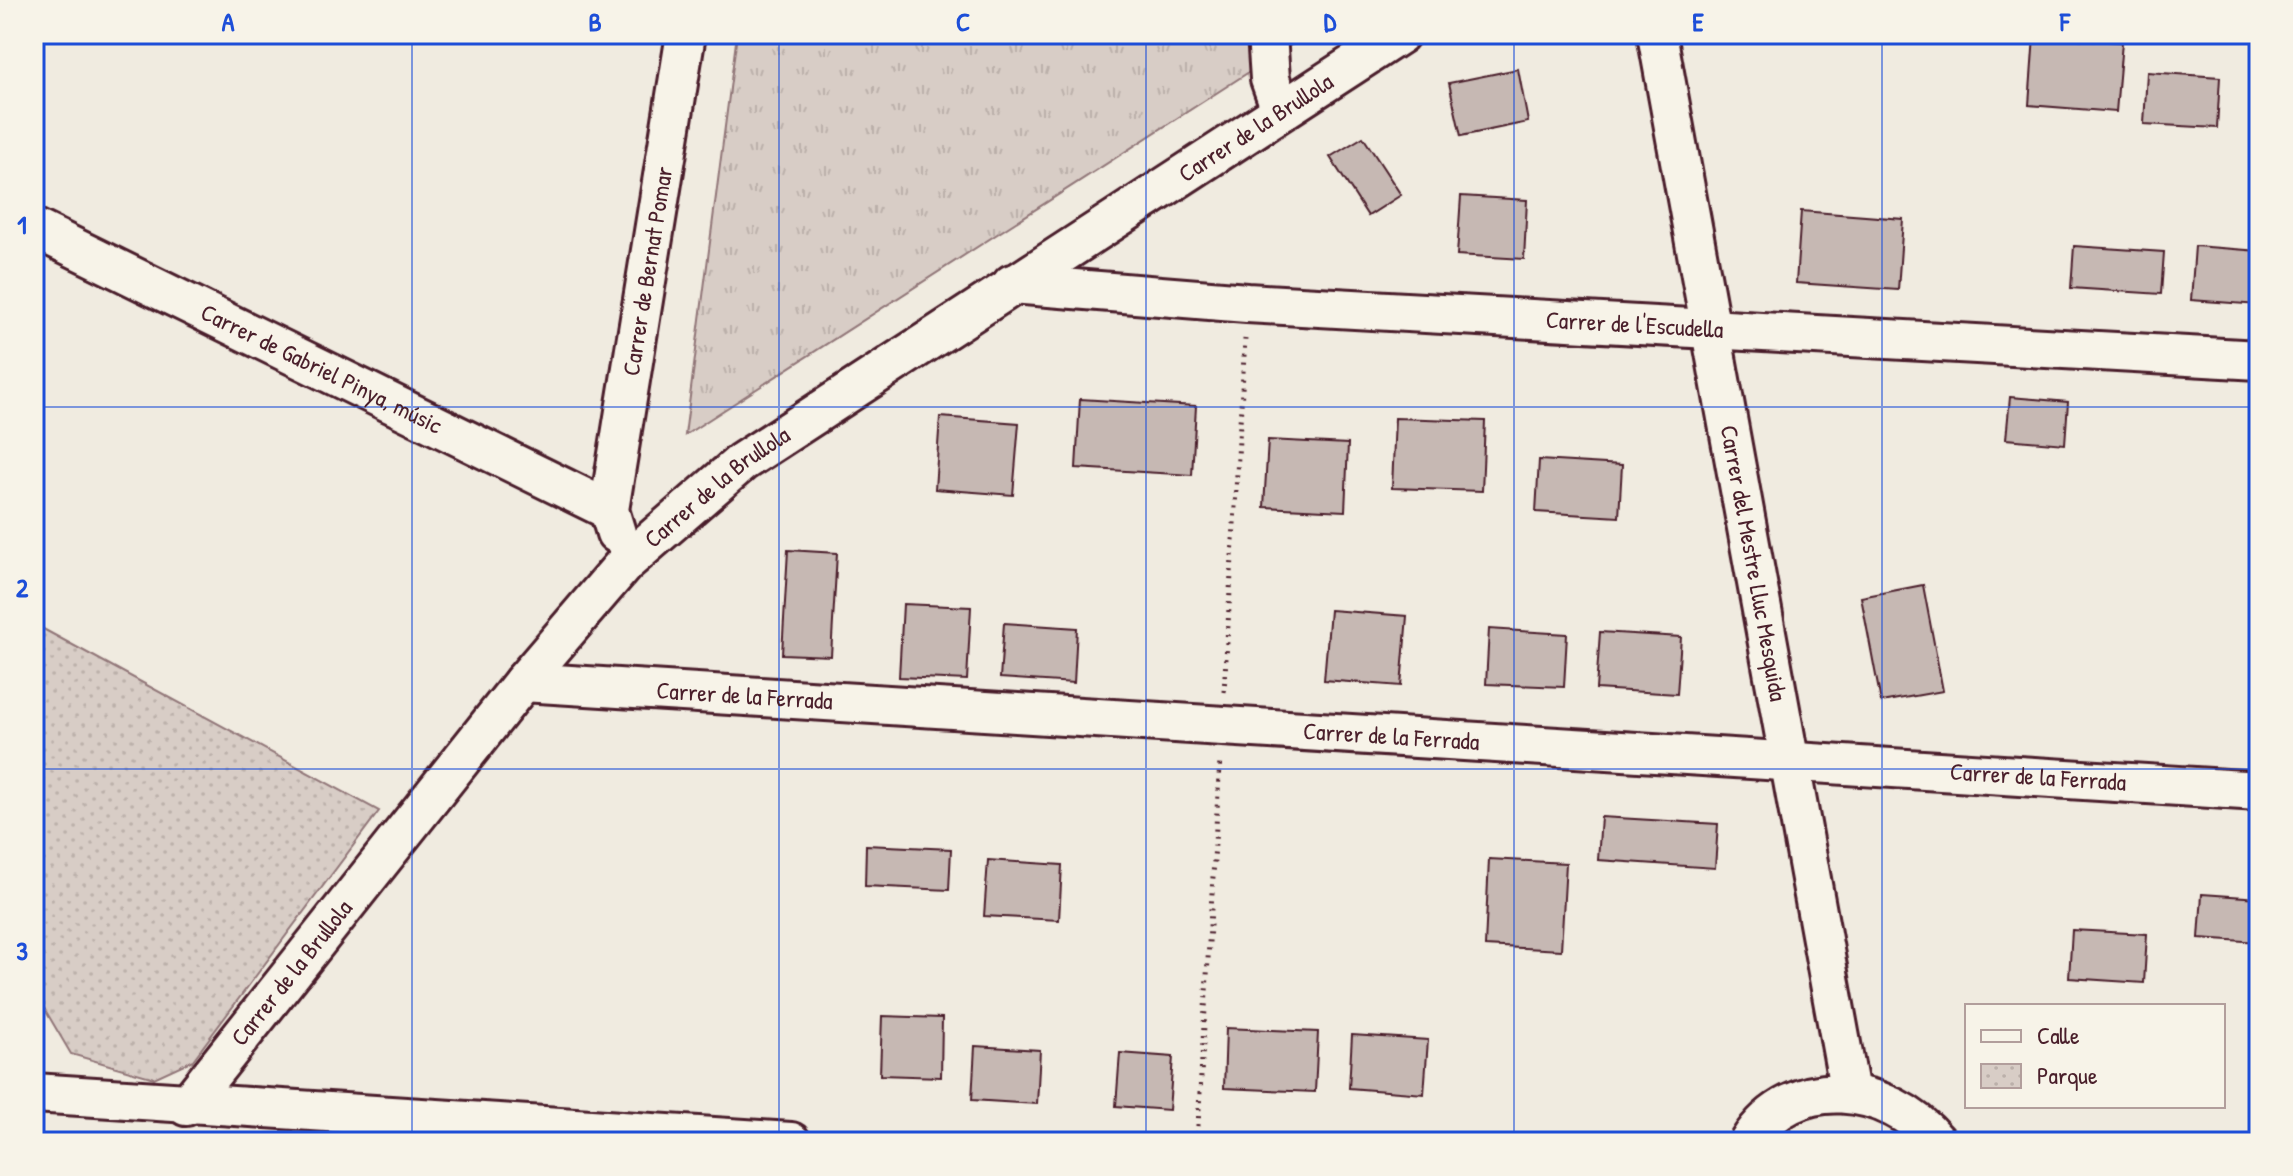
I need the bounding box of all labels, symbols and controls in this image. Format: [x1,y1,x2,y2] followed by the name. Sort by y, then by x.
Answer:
[222,4,235,39] text: A
[588,4,602,39] text: B
[956,4,970,39] text: C
[1324,4,1337,39] text: D
[1692,4,1704,39] text: E
[2059,4,2071,39] text: F
[1172,65,1339,189] street label: Carrer de la Brullola
[614,164,679,378] street label: Carrer de Bernat Pomar
[17,207,27,242] text: 1
[196,295,448,441] street label: Carrer de Gabriel Pinya, músic
[1545,303,1724,345] street label: Carrer de l'Escudella
[637,418,796,554] street label: Carrer de la Brullola
[1714,423,1795,704] street label: Carrer del Mestre Lluc Mesquida
[16,570,29,605] text: 2
[656,673,834,716] street label: Carrer de la Ferrada
[1302,714,1480,757] street label: Carrer de la Ferrada
[1949,755,2127,798] street label: Carrer de la Ferrada
[223,893,359,1052] street label: Carrer de la Brullola
[16,933,28,968] text: 3
[1965,1004,2225,1108] legend
[2037,1019,2080,1051] text: Calle
[2037,1059,2098,1091] text: Parque

